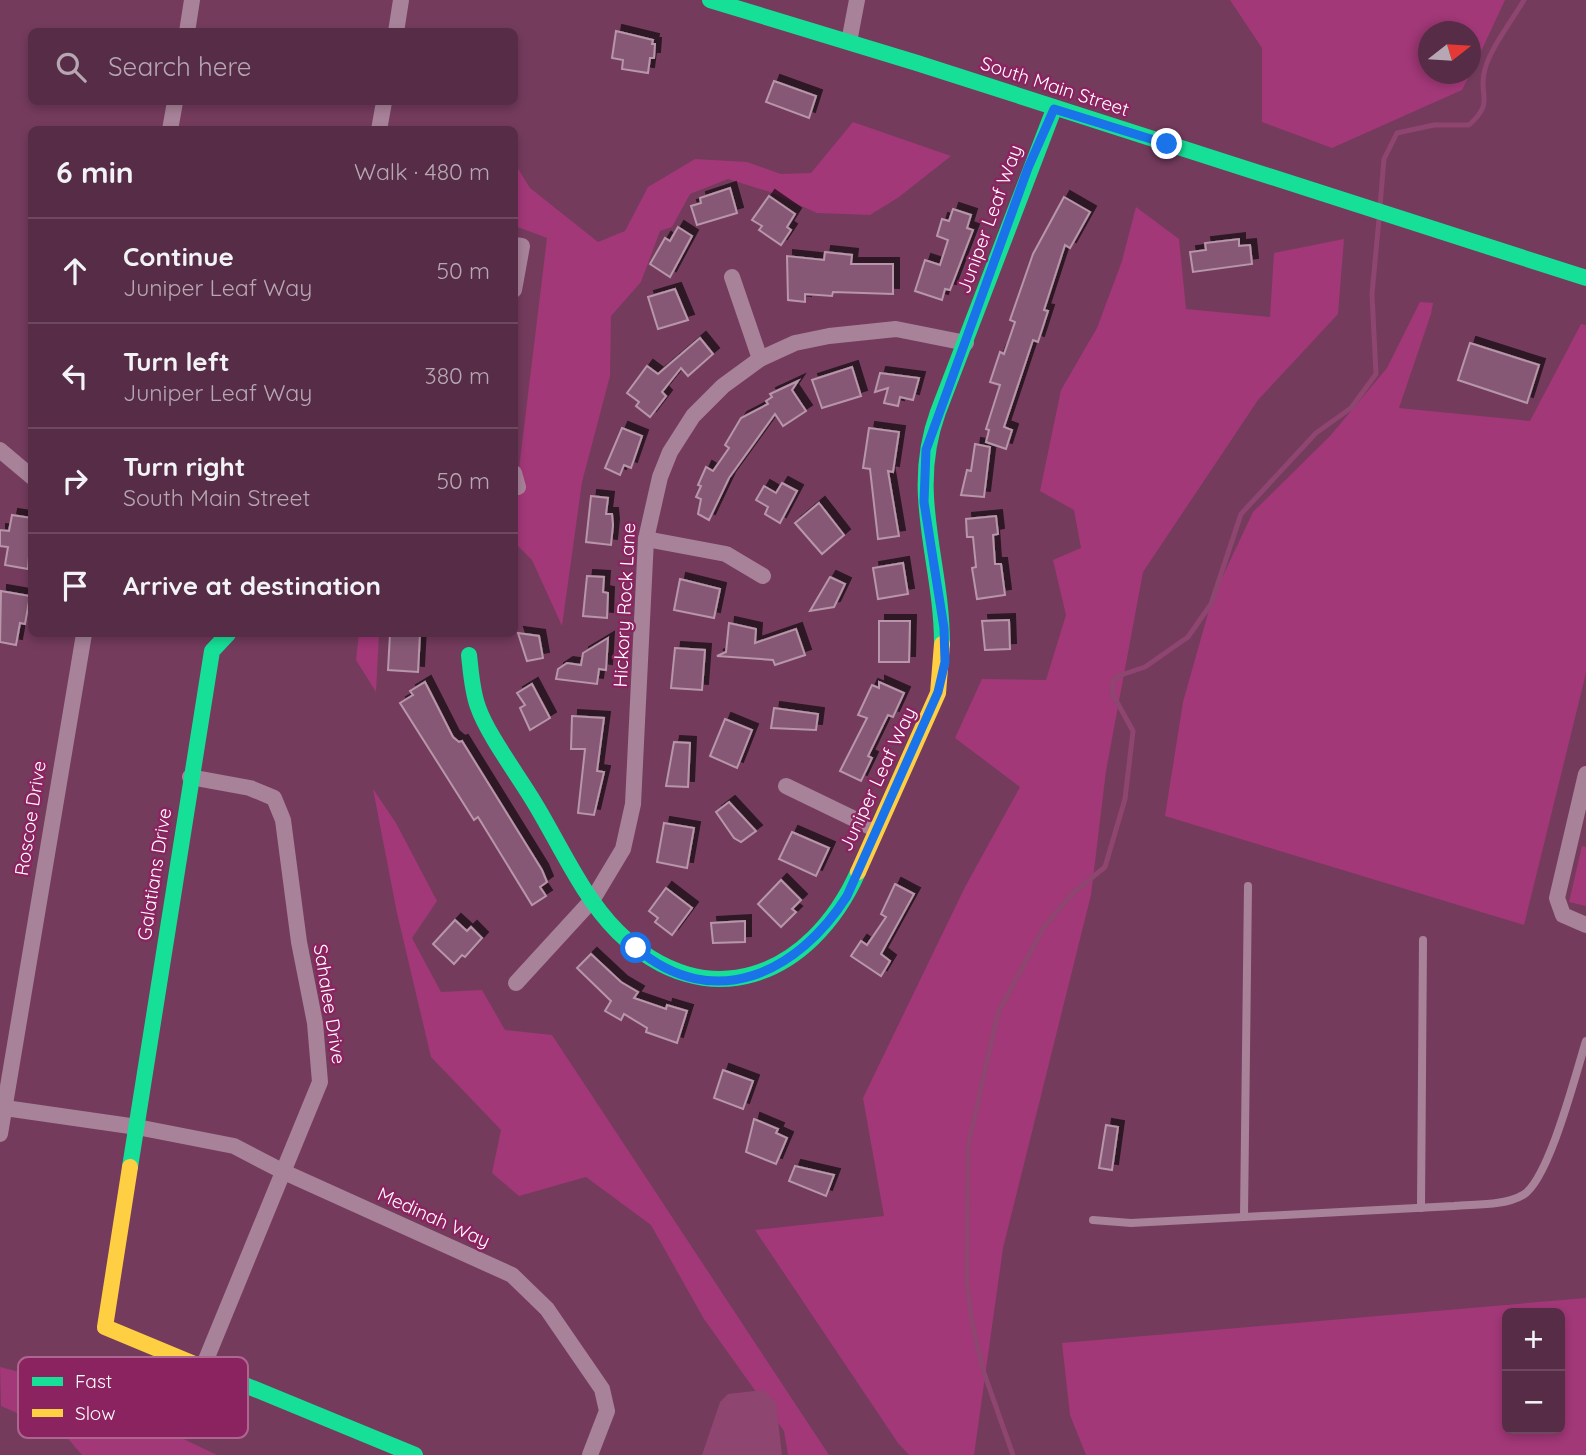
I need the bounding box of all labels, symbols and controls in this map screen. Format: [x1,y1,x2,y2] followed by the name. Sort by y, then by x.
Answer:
[1418,21,1481,84] north arrow
[28,28,518,105] search box
[52,48,90,86] icon: search
[108,50,252,83] text: Search here
[978,51,1132,121] street label: South Main Street
[1151,128,1182,159] route end
[951,141,1027,297] street label: Juniper Leaf Way
[56,153,134,191] text: 6 min
[354,157,490,186] text: Walk · 480 m
[123,240,234,273] text: Continue
[56,252,94,290] icon: ahead
[437,256,490,285] text: 50 m
[123,273,312,302] text: Juniper Leaf Way
[123,345,230,378] text: Turn left
[56,357,94,395] icon: left
[425,361,490,390] text: 380 m
[123,378,312,407] text: Juniper Leaf Way
[123,450,245,483] text: Turn right
[56,462,94,500] icon: right
[437,466,490,495] text: 50 m
[123,483,310,512] text: South Main Street
[608,522,640,688] street label: Hickory Rock Lane
[56,567,94,605] icon: arrive
[123,569,381,602] text: Arrive at destination
[833,703,921,855] street label: Juniper Leaf Way
[9,759,51,877] street label: Roscoe Drive
[132,806,176,942] street label: Galatians Drive
[620,932,651,963] route start
[309,942,351,1066] street label: Sahalee Drive
[374,1181,494,1253] street label: Medinah Way
[1502,1308,1565,1434] map controls
[1502,1308,1565,1371] button: +
[18,1357,248,1438] legend
[75,1369,112,1393] text: Fast
[1502,1371,1565,1434] button: −
[75,1401,116,1425] text: Slow

